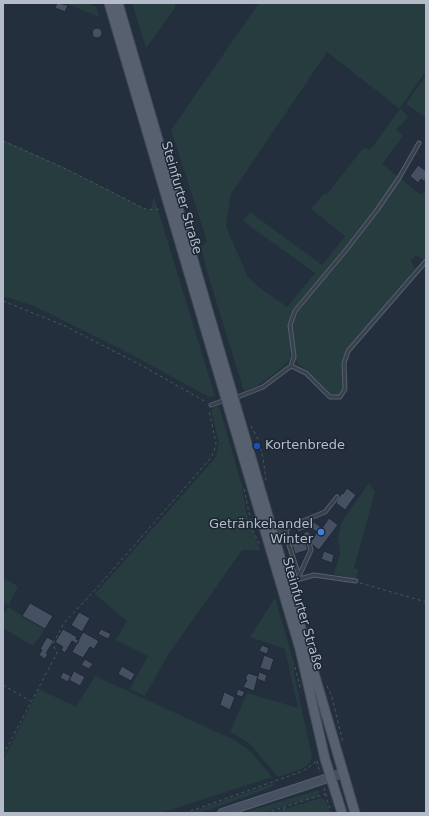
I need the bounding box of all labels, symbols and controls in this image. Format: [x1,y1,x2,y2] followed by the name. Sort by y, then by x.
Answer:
[157,140,205,256] street label: Steinfurter Straße
[265,438,345,454] place label: Kortenbrede
[252,441,262,451] marker: Kortenbrede
[209,517,313,548] place label: Getränkehandel Winter
[316,527,326,537] marker: Getränkehandel Winter
[278,556,326,672] street label: Steinfurter Straße

